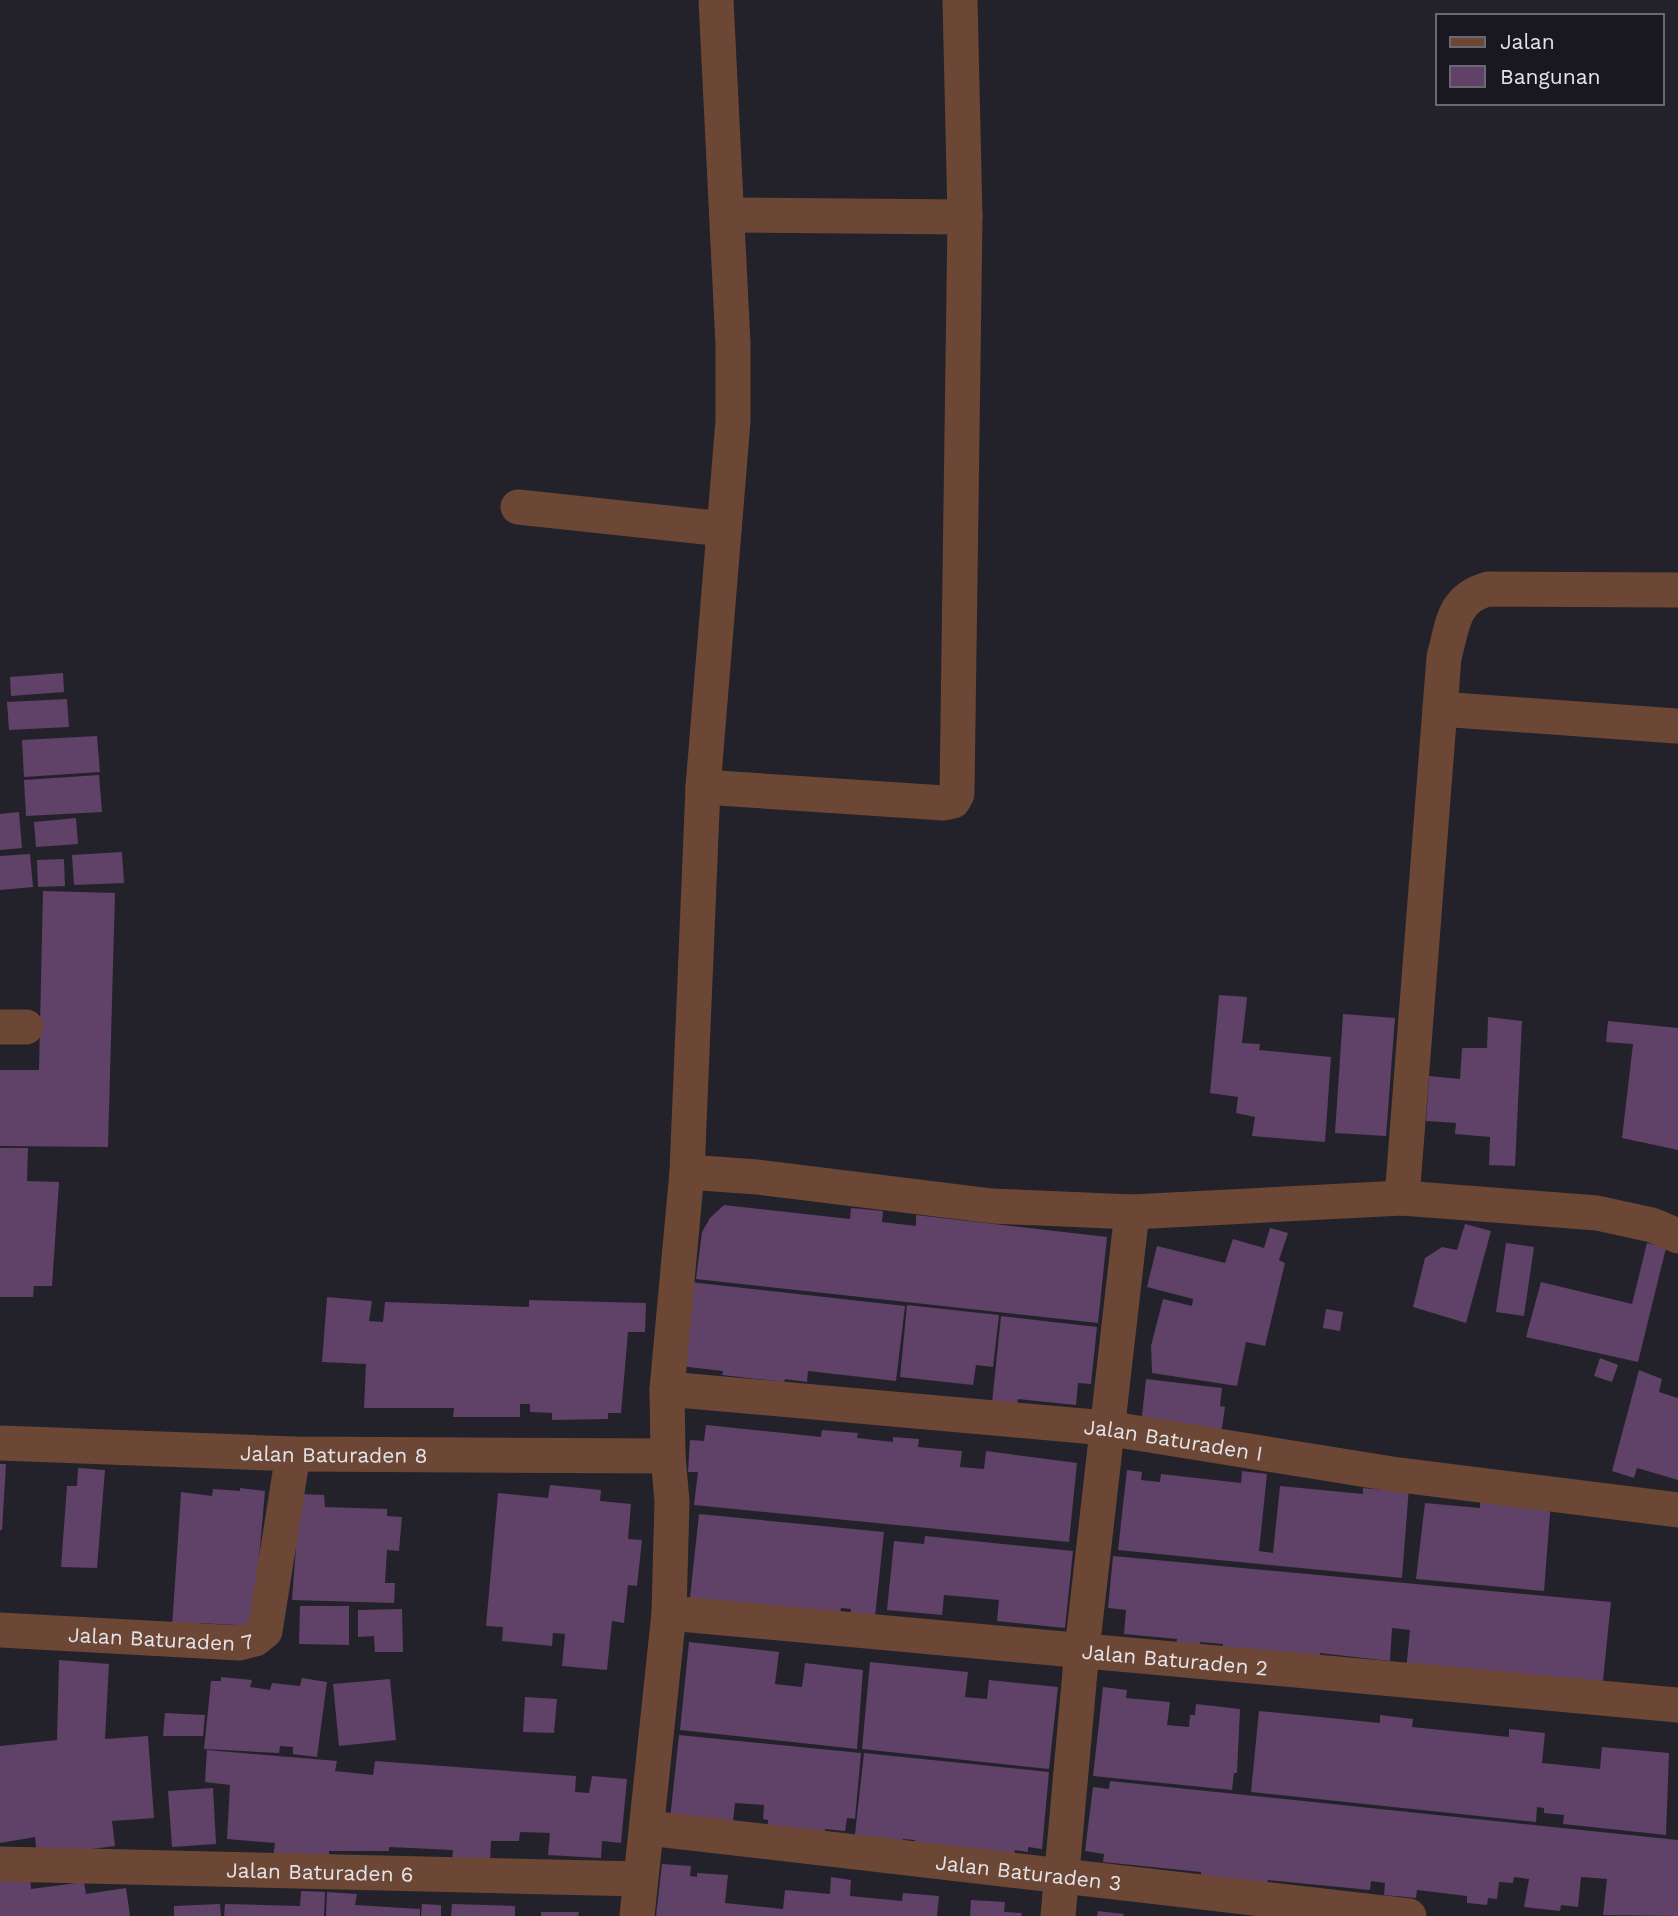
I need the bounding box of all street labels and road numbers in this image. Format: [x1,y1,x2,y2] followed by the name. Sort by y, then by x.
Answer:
[1083,1414,1265,1466] street label: Jalan Baturaden I
[240,1440,428,1467] street label: Jalan Baturaden 8
[67,1621,256,1656] street label: Jalan Baturaden 7
[1081,1638,1269,1680] street label: Jalan Baturaden 2
[934,1849,1123,1895] street label: Jalan Baturaden 3
[226,1857,414,1886] street label: Jalan Baturaden 6

